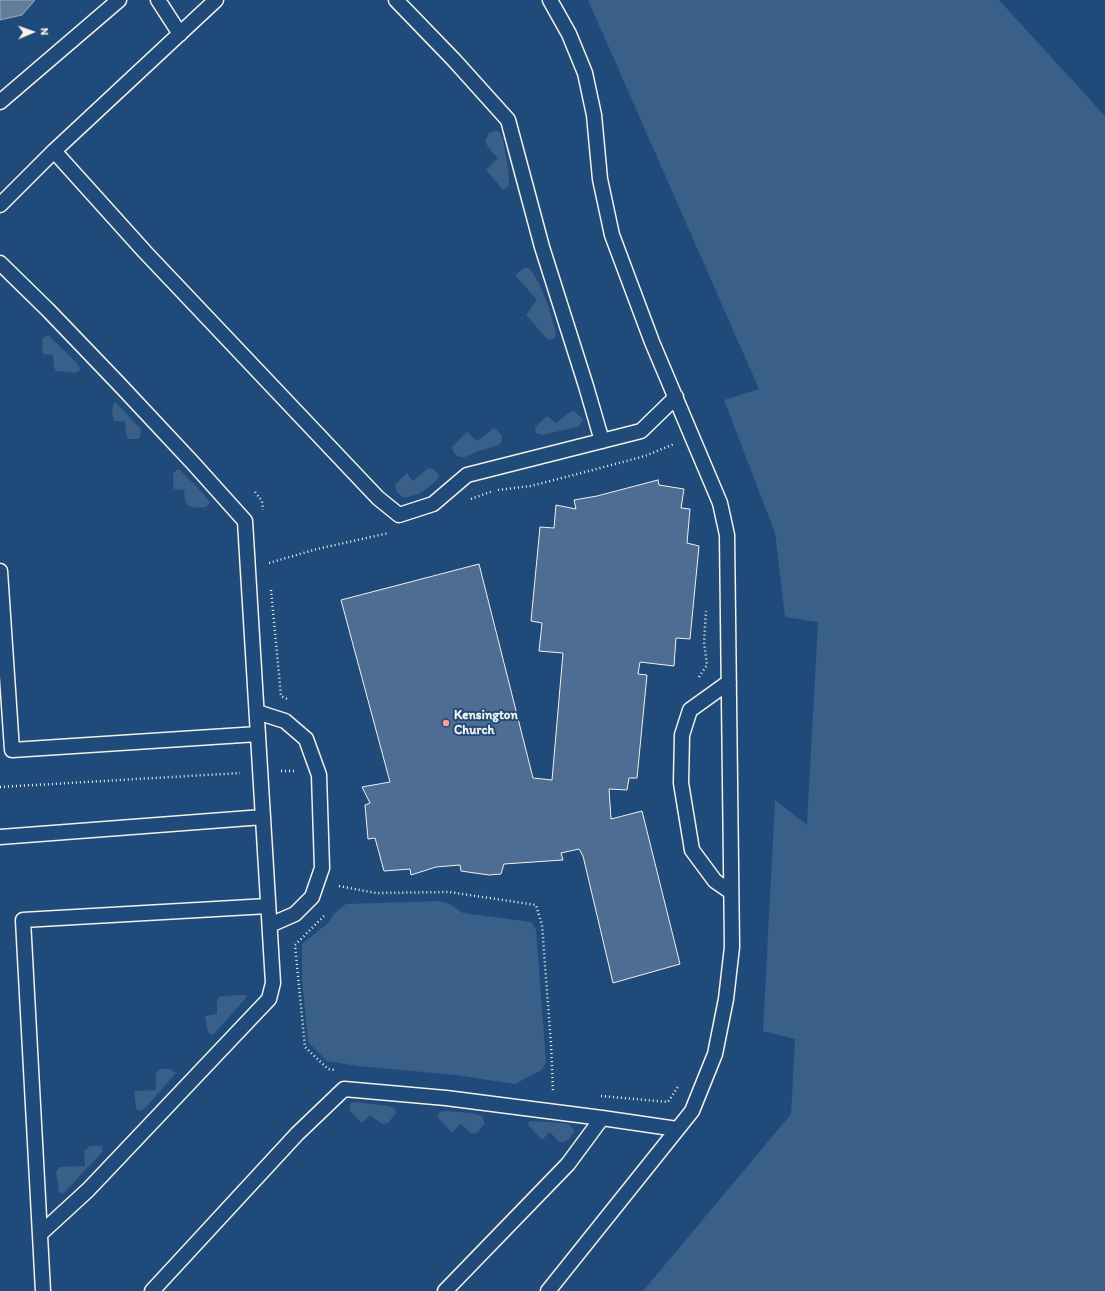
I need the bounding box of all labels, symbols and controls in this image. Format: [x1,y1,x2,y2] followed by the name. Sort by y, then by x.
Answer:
[12,12,52,52] north arrow
[38,28,51,36] text: N
[454,708,518,739] place label: Kensington Church
[441,718,451,728] marker: Kensington Church

